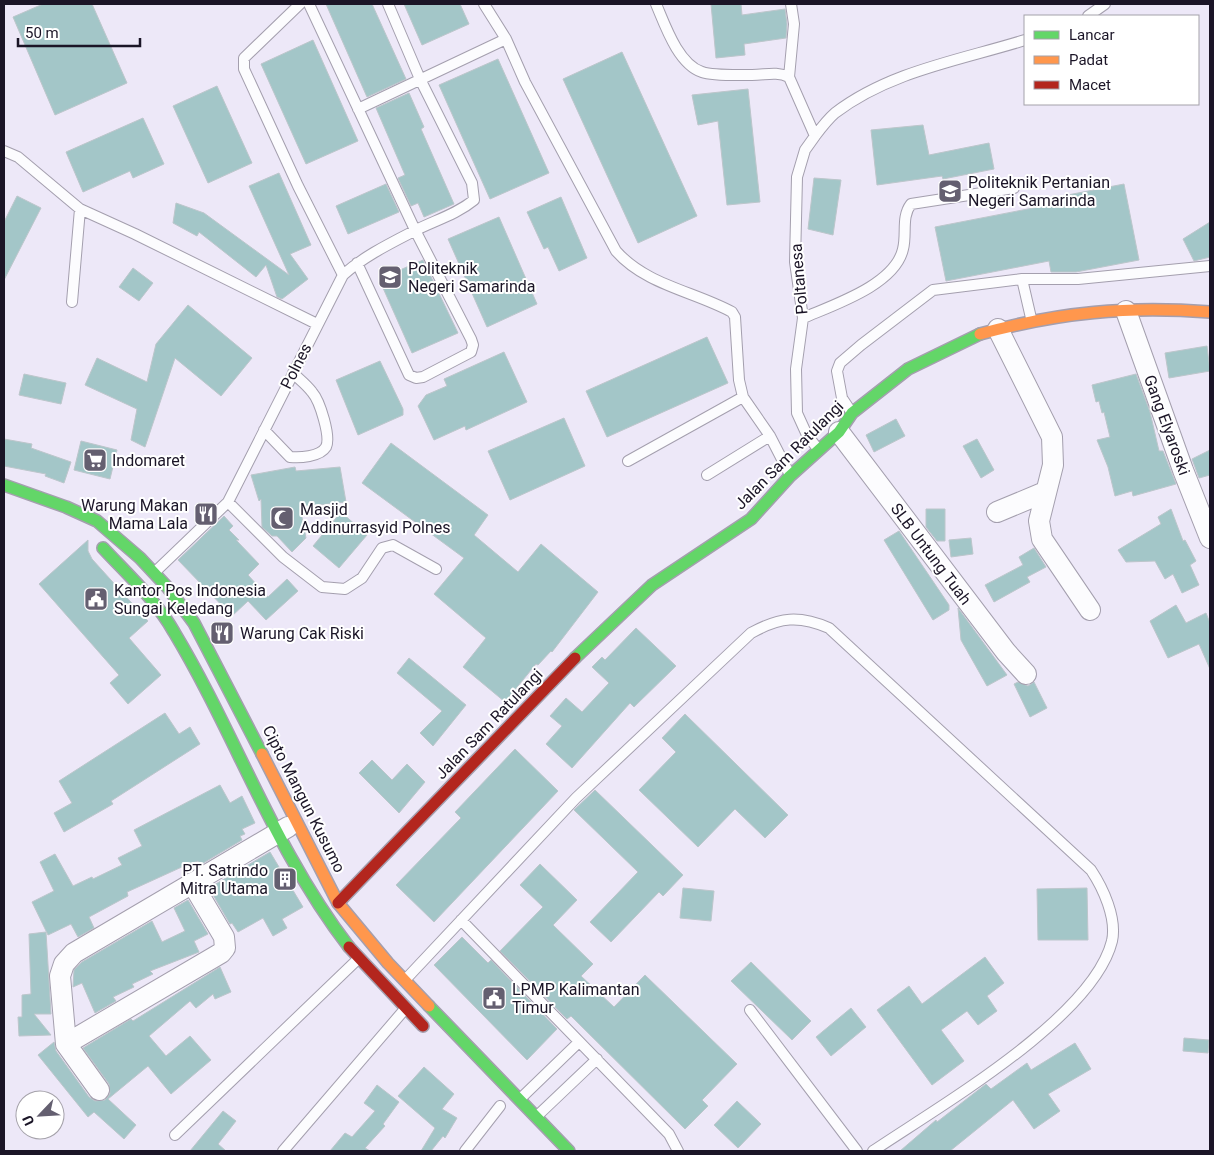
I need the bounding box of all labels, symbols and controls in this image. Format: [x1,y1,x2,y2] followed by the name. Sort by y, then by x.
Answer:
[18,15,140,47] scale bar
[1024,15,1199,105] legend
[25,24,59,42] text: 50 m
[1069,26,1115,44] text: Lancar
[1069,51,1108,69] text: Padat
[1069,76,1111,94] text: Macet
[968,173,1110,210] place label: Politeknik Pertanian Negeri Samarinda
[937,178,963,204] school or university icon: Politeknik Pertanian Negeri Samarinda
[786,243,812,315] street label: Poltanesa
[408,259,535,296] place label: Politeknik Negeri Samarinda
[377,264,403,290] school or university icon: Politeknik Negeri Samarinda
[277,340,315,392] street label: Polnes
[1140,372,1194,478] street label: Gang Elyaroski
[731,397,847,513] street label: Jalan Sam Ratulangi
[82,447,108,473] supermarket icon: Indomaret
[112,451,185,470] place label: Indomaret
[81,496,188,533] place label: Warung Makan Mama Lala
[300,500,451,537] place label: Masjid Addinurrasyid Polnes
[887,500,975,608] street label: SLB Untung Tuah
[193,501,219,527] restaurant icon: Warung Makan Mama Lala
[269,505,295,531] mosque icon: Masjid Addinurrasyid Polnes
[114,581,266,618] place label: Kantor Pos Indonesia Sungai Keledang
[83,586,109,612] public building icon: Kantor Pos Indonesia Sungai Keledang
[209,620,235,646] restaurant icon: Warung Cak Riski
[240,624,364,643] place label: Warung Cak Riski
[431,665,547,783] street label: Jalan Sam Ratulangi
[259,722,349,876] street label: Cipto Mangun Kusumo
[180,861,268,898] place label: PT. Satrindo Mitra Utama
[272,866,298,892] building icon: PT. Satrindo Mitra Utama
[512,980,640,1017] place label: LPMP Kalimantan Timur
[481,985,507,1011] public building icon: LPMP Kalimantan Timur
[15,1090,65,1140] north arrow
[19,1113,37,1128] text: U

